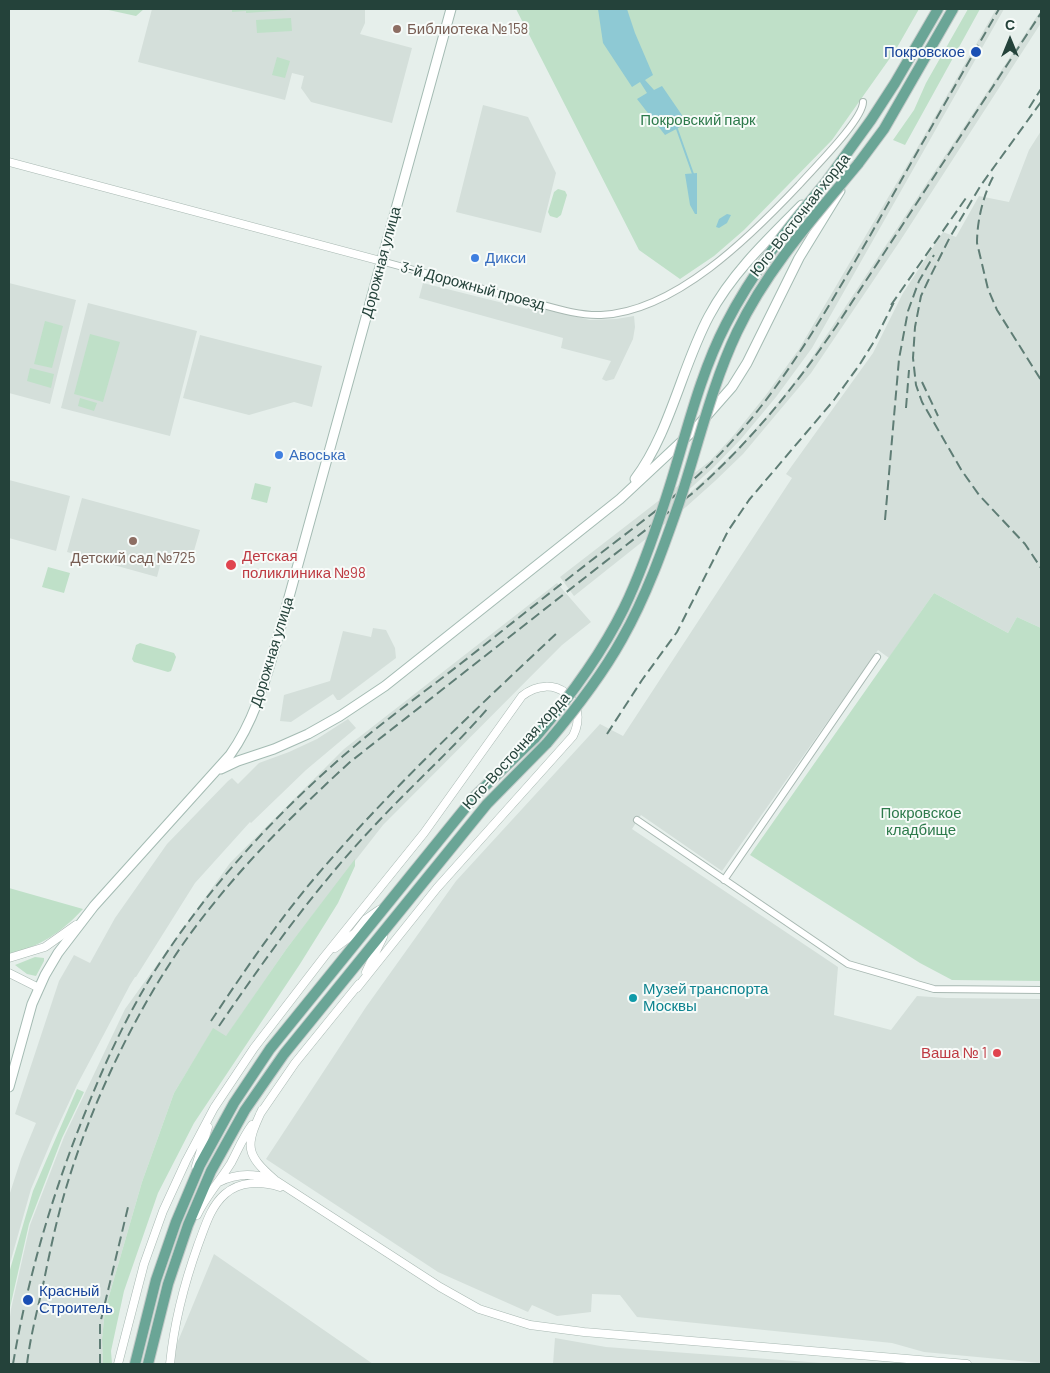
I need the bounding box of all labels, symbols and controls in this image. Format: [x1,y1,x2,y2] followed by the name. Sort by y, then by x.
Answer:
[985,15,1035,65] north arrow
[1005,16,1015,33] text: С
[407,20,528,38] place label: Библиотека №158
[391,23,403,35] marker: Библиотека №158
[884,43,965,61] place label: Покровское
[969,45,983,59] marker: Покровское
[640,111,756,129] park label: Покровский парк
[746,150,854,280] street label: Юго-Восточная хорда
[358,205,404,319] street label: Дорожная улица
[485,249,526,267] place label: Дикси
[469,252,481,264] marker: Дикси
[399,258,547,314] street label: 3-й Дорожный проезд
[289,446,346,464] place label: Авоська
[273,449,285,461] marker: Авоська
[127,535,139,547] marker: Детский сад №725
[242,547,366,582] place label: Детская поликлиника №98
[70,549,196,567] place label: Детский сад №725
[224,558,238,572] marker: Детская поликлиника №98
[247,595,297,709] street label: Дорожная улица
[459,689,573,813] street label: Юго-Восточная хорда
[880,804,962,839] park label: Покровское кладбище
[643,980,768,1015] place label: Музей транспорта Москвы
[627,992,639,1004] marker: Музей транспорта Москвы
[921,1044,987,1062] place label: Ваша № 1
[991,1047,1003,1059] marker: Ваша № 1
[39,1282,113,1317] place label: Красный Строитель
[21,1293,35,1307] marker: Красный Строитель

